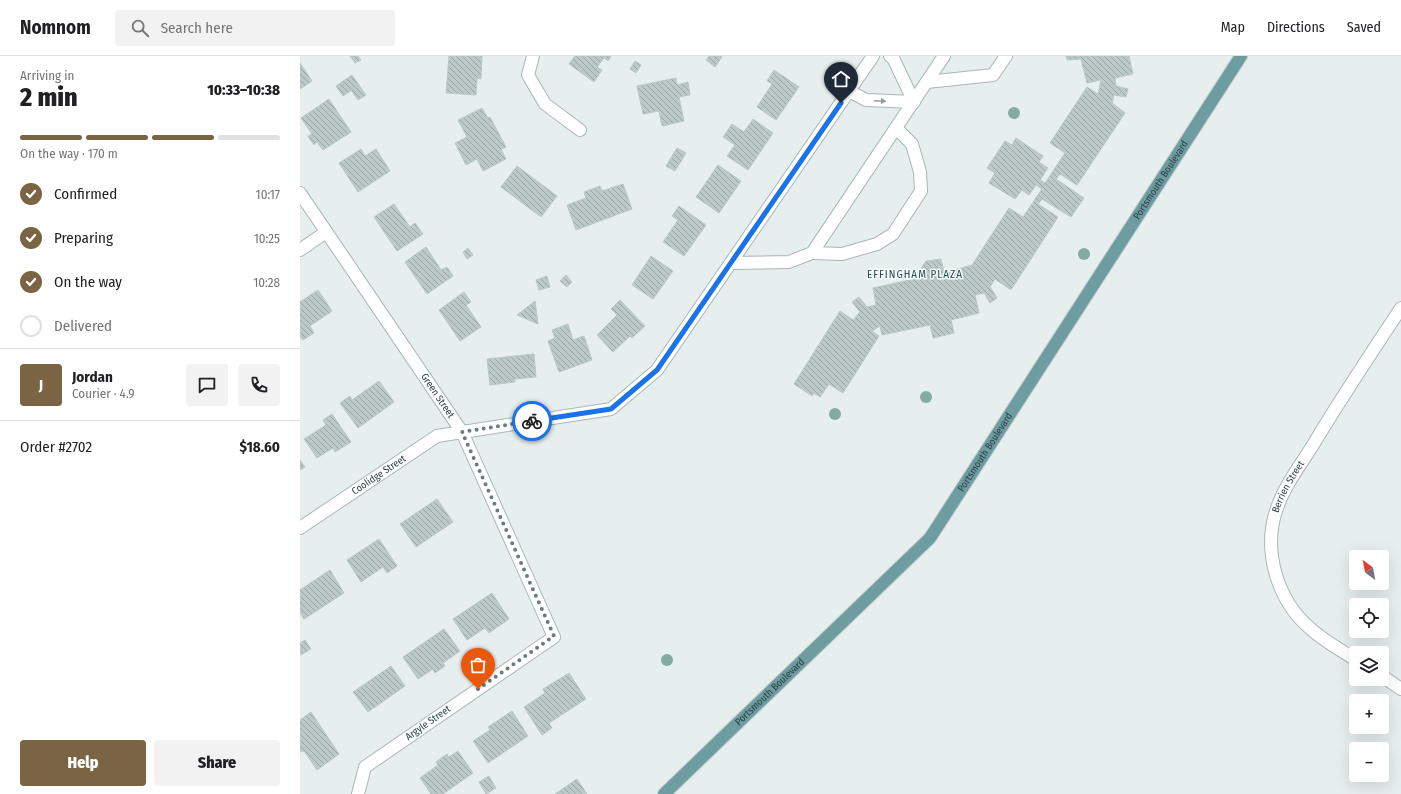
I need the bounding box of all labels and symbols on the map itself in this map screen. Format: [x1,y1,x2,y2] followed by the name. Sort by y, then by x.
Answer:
[824,62,858,103] pin
[874,98,887,104] one-way arrow
[1131,138,1191,222] street label: Portsmouth Boulevard
[867,268,963,281] district label: EFFINGHAM PLAZA
[418,371,457,421] street label: Green Street
[512,401,552,441] courier
[955,411,1015,494] street label: Portsmouth Boulevard
[350,452,409,497] street label: Coolidge Street
[1270,458,1307,514] street label: Berrien Street
[1349,550,1389,590] north arrow
[461,648,495,689] pin
[733,656,807,728] street label: Portsmouth Boulevard
[403,703,453,743] street label: Argyle Street

